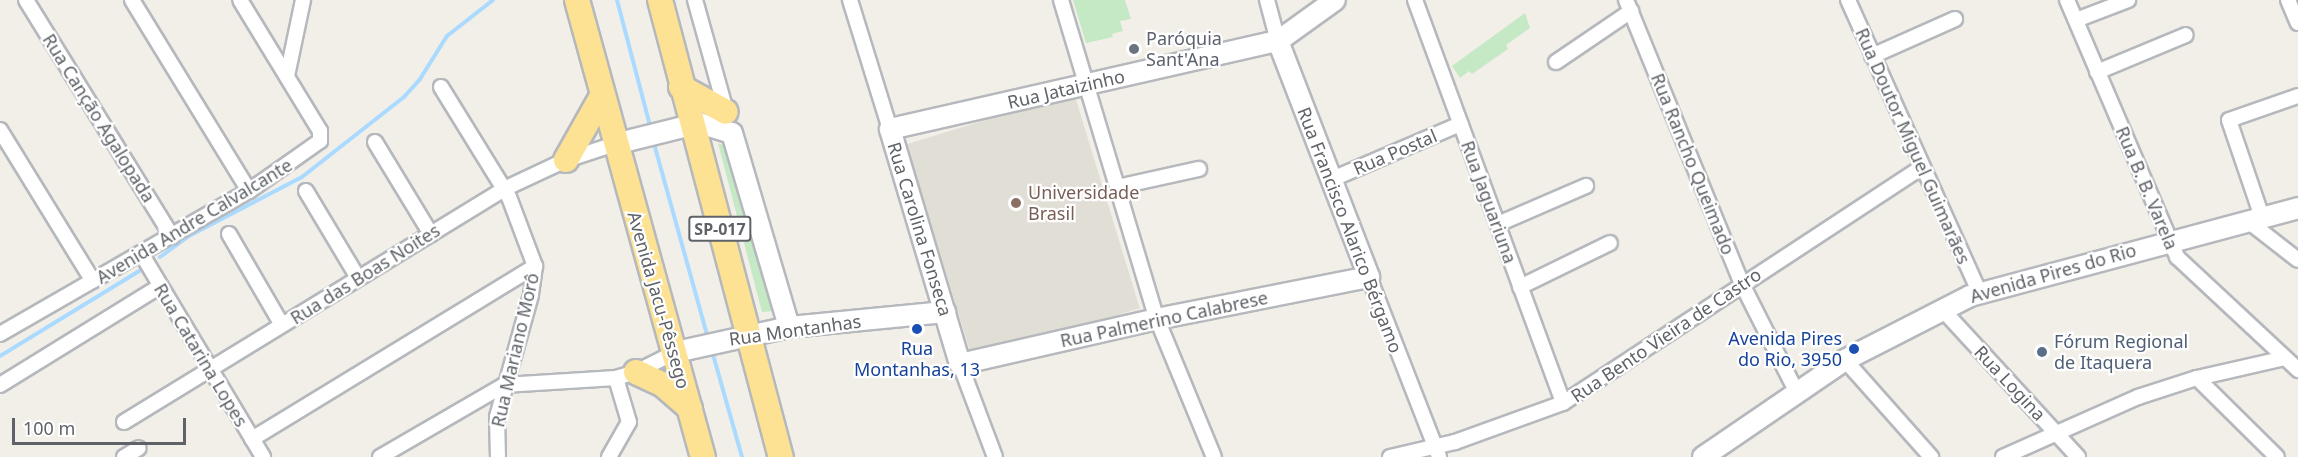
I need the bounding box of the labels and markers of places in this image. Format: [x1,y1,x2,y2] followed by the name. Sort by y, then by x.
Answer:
[1146,28,1222,70] place label: Paróquia Sant'Ana
[1127,42,1141,56] marker: Paróquia Sant'Ana
[1028,182,1139,224] place label: Universidade Brasil
[1009,196,1023,210] marker: Universidade Brasil
[910,322,924,336] marker: Rua Montanhas, 13
[1728,328,1842,370] place label: Avenida Pires do Rio, 3950
[2054,331,2188,374] place label: Fórum Regional de Itaquera
[854,338,980,380] place label: Rua Montanhas, 13
[1847,342,1861,356] marker: Avenida Pires do Rio, 3950
[2035,345,2049,359] marker: Fórum Regional de Itaquera

